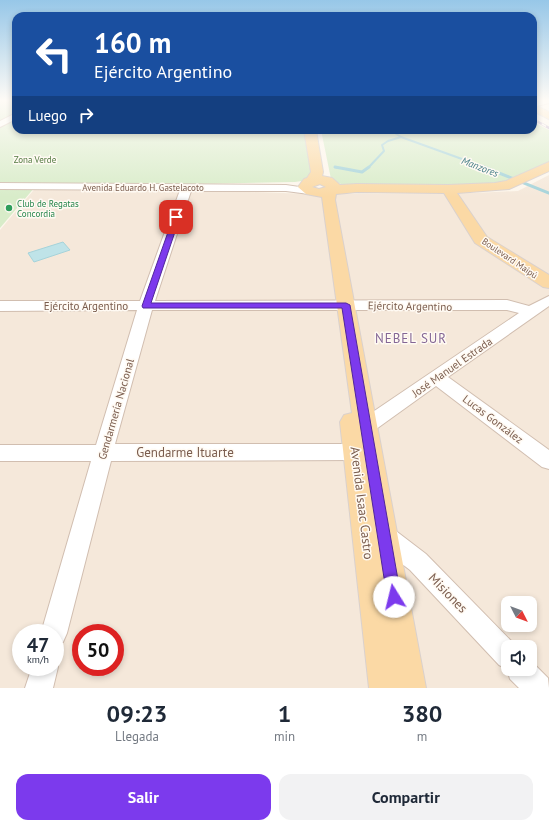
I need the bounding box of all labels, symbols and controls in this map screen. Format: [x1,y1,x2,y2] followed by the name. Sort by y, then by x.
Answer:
[94,24,171,61] text: 160 m
[28,28,80,80] icon: left
[94,60,232,83] text: Ejército Argentino
[75,104,97,126] icon: right
[28,106,67,125] text: Luego
[14,154,57,165] park label: Zona Verde
[460,154,500,180] water label: Manzores
[82,182,204,193] street label: Avenida Eduardo H. Gastelacoto
[17,198,79,219] place label: Club de Regatas Concordia
[159,200,193,234] pin
[4,203,14,213] marker: Club de Regatas Concordia
[165,206,187,228] icon: arrive
[480,235,540,281] street label: Boulevard Maipú
[368,298,452,314] street label: Ejército Argentino
[44,299,128,313] street label: Ejército Argentino
[375,330,447,347] district label: NEBEL SUR
[408,334,495,401] street label: José Manuel Estrada
[95,356,137,461] street label: Gendarmería Nacional
[460,392,526,446] street label: Lucas González
[136,444,234,461] street label: Gendarme Ituarte
[347,446,377,560] street label: Avenida Isaac Castro
[425,570,471,616] street label: Misiones
[373,576,415,618] position arrow
[501,596,537,632] north arrow
[501,596,537,676] map controls
[72,624,124,676] speed limit sign: 50
[27,632,49,658] text: 47
[501,640,537,676] button: sound
[27,653,49,666] text: km/h
[107,698,167,729] text: 09:23
[278,698,291,729] text: 1
[402,698,442,729] text: 380
[115,728,159,745] text: Llegada
[274,728,295,745] text: min
[417,728,427,745] text: m
[16,774,271,820] button: Salir
[279,774,533,820] button: Compartir

